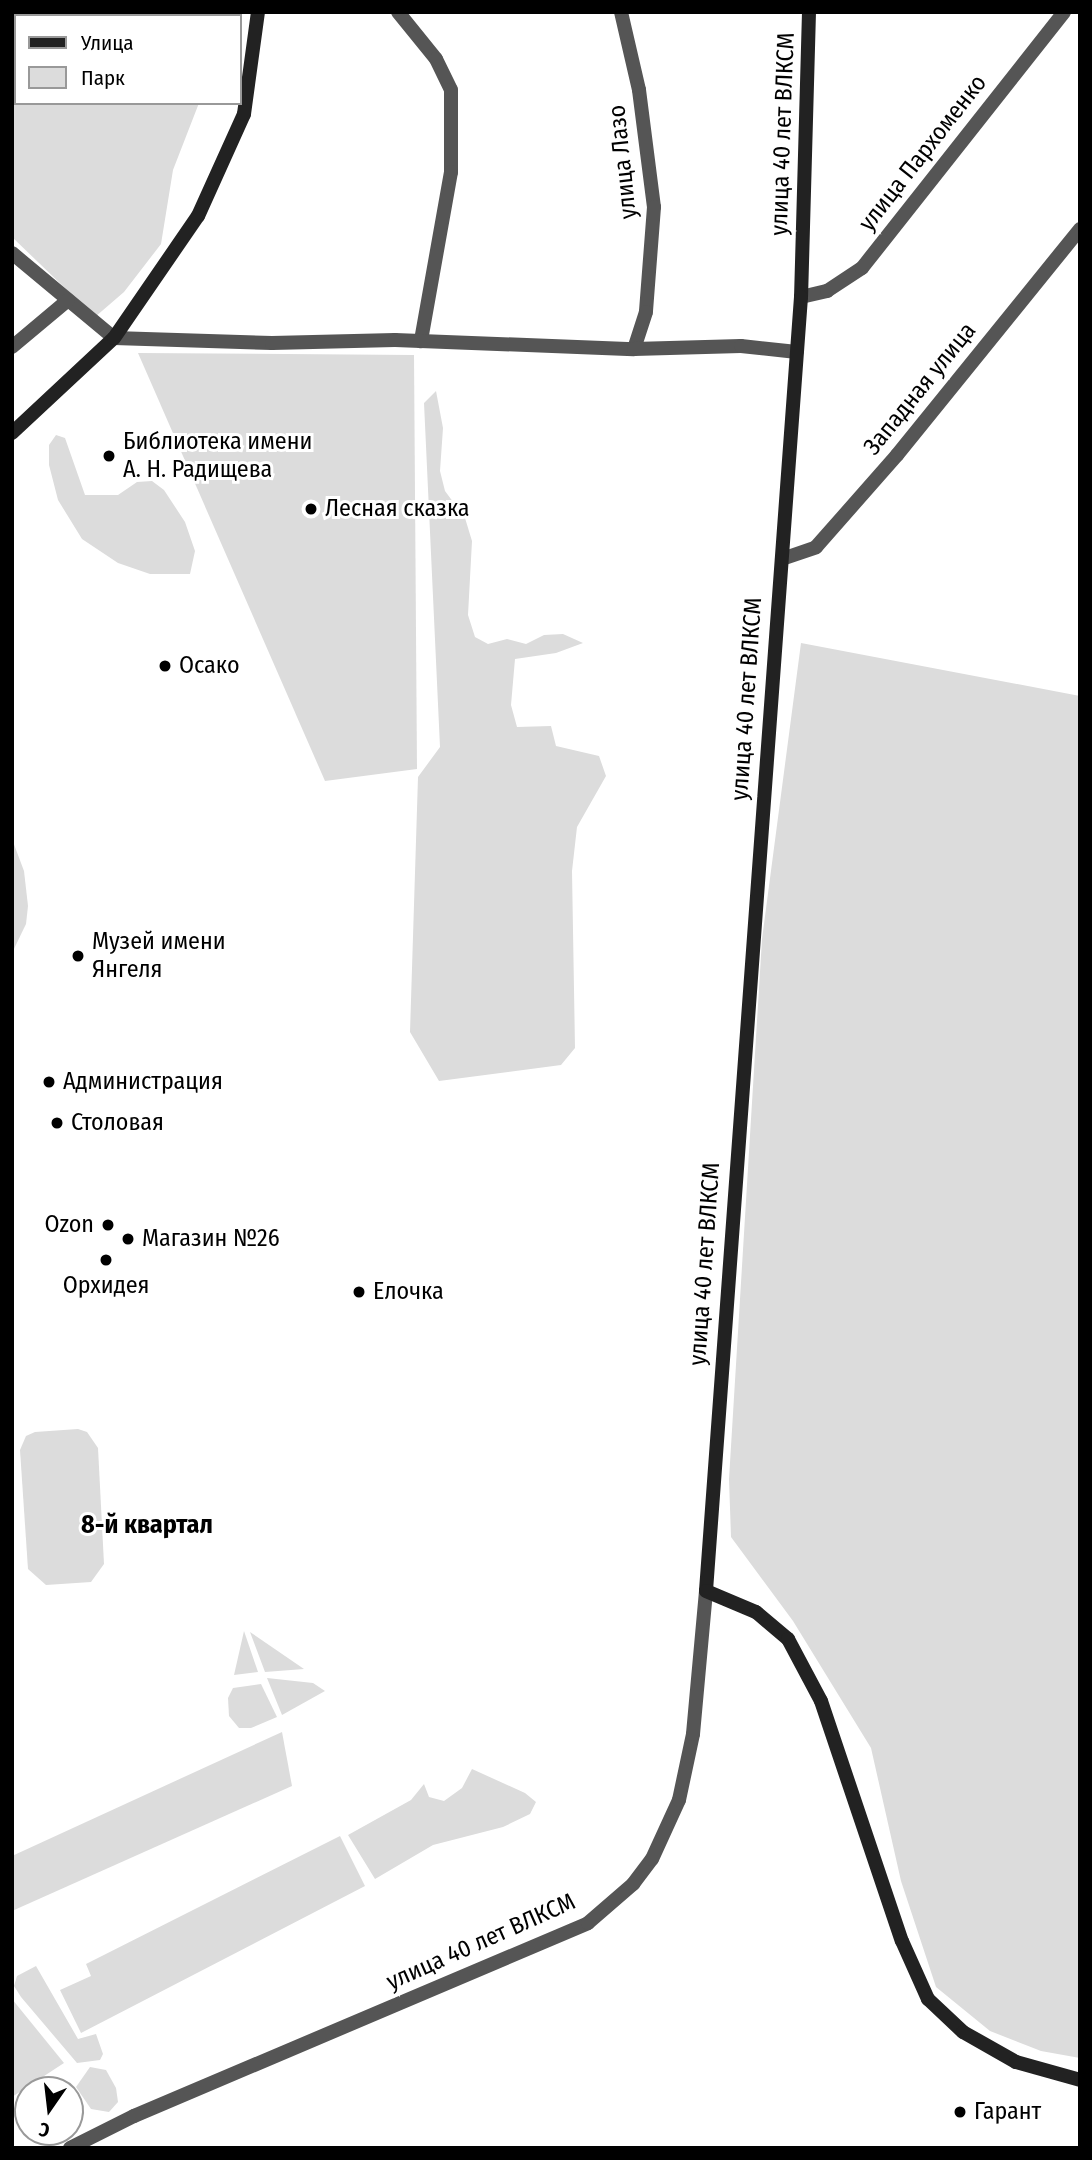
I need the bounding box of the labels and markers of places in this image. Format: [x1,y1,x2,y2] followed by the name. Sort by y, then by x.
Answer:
[123,428,312,484] place label: Библиотека имени А. Н. Радищева
[101,448,117,464] marker: Библиотека имени А. Н. Радищева
[325,495,470,523] place label: Лесная сказка
[303,501,319,517] marker: Лесная сказка
[179,652,240,680] place label: Осако
[157,658,173,674] marker: Осако
[92,928,226,984] place label: Музей имени Янгеля
[70,948,86,964] marker: Музей имени Янгеля
[63,1068,223,1096] place label: Администрация
[41,1074,57,1090] marker: Администрация
[71,1109,164,1137] place label: Столовая
[49,1115,65,1131] marker: Столовая
[45,1211,94,1239] place label: Ozon
[100,1217,116,1233] marker: Ozon
[142,1225,280,1253] place label: Магазин №26
[120,1231,136,1247] marker: Магазин №26
[98,1252,114,1268] marker: Орхидея
[63,1272,149,1300] place label: Орхидея
[373,1278,444,1306] place label: Елочка
[351,1284,367,1300] marker: Елочка
[974,2098,1041,2126] place label: Гарант
[952,2104,968,2120] marker: Гарант

